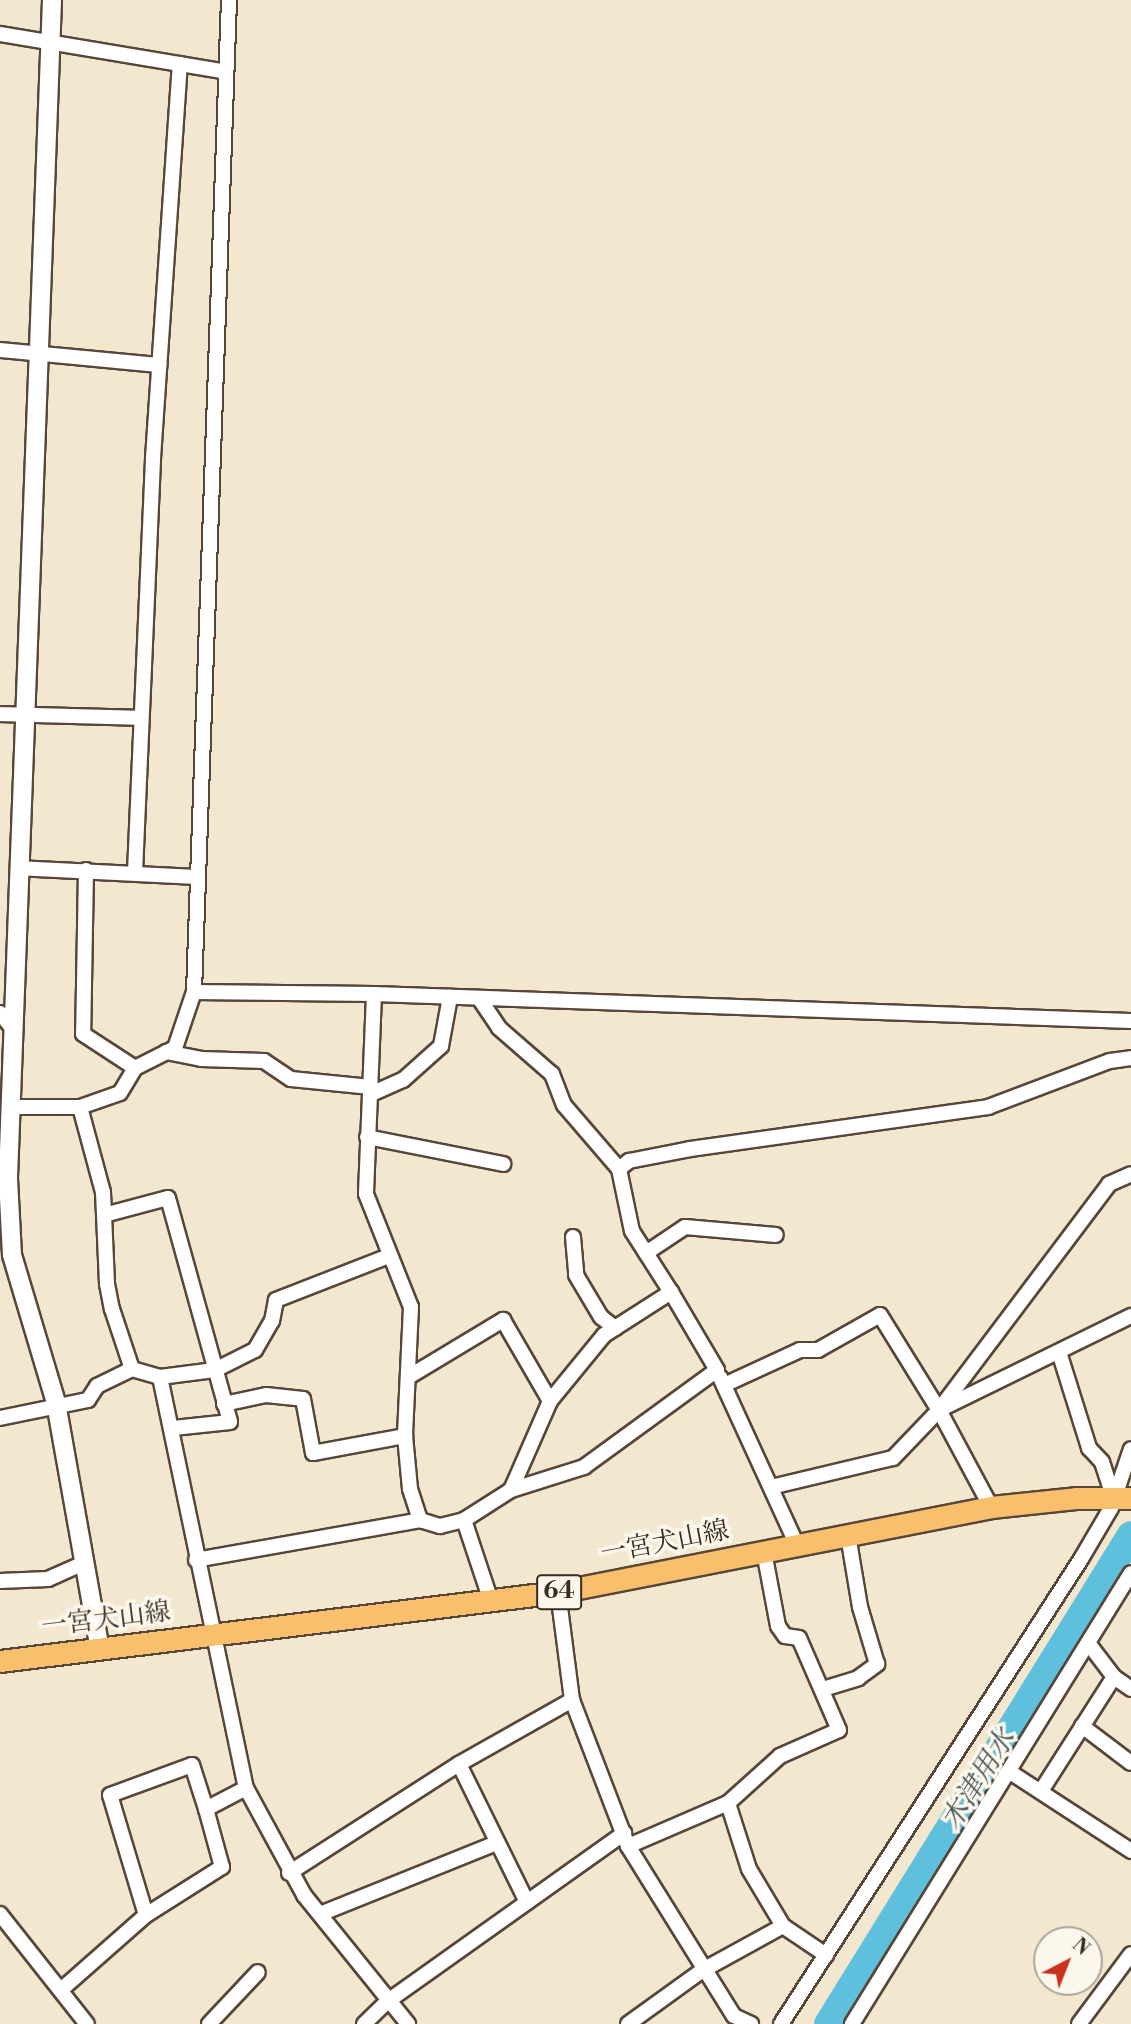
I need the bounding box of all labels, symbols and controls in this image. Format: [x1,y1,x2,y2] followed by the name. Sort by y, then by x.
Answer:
[598,1515,732,1571] street label: 一宮犬山線
[534,1572,584,1612] road number: 64
[40,1597,172,1643] street label: 一宮犬山線
[935,1724,1023,1836] water label: 木津用水
[1033,1926,1103,1996] north arrow
[1067,1933,1094,1961] text: N

